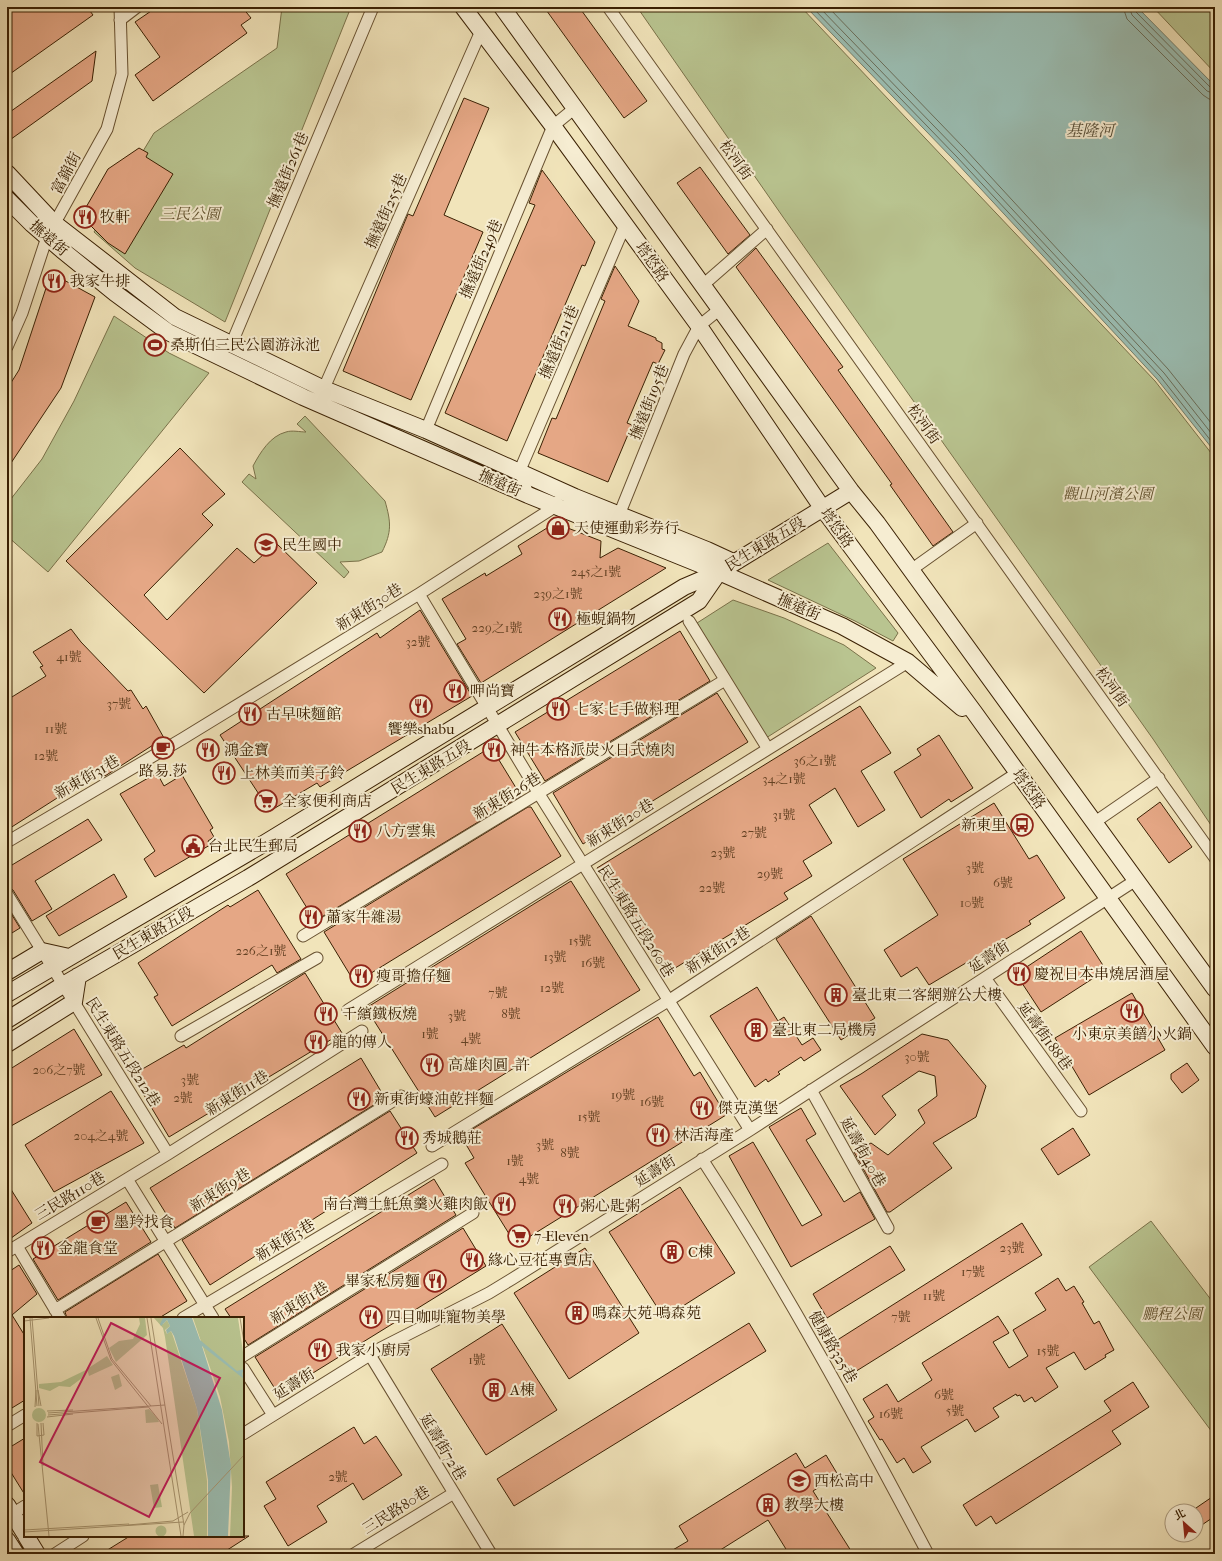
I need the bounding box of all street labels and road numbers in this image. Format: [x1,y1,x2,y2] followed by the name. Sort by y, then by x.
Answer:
[264,129,312,211] street label: 撫遠街261巷
[715,137,757,183] street label: 松河街
[47,149,85,197] street label: 富錦街
[361,171,411,251] street label: 撫遠街255巷
[26,216,72,260] street label: 撫遠街
[456,217,506,301] street label: 撫遠街249巷
[631,239,673,285] street label: 塔悠路
[535,302,583,382] street label: 撫遠街211巷
[626,362,672,442] street label: 撫遠街195巷
[903,401,945,447] street label: 松河街
[476,466,524,500] street label: 撫遠街
[816,505,858,551] street label: 塔悠路
[722,513,808,575] street label: 民生東路五段
[333,580,405,634] street label: 新東街30巷
[775,590,823,624] street label: 撫遠街
[1091,664,1133,710] street label: 松河街
[388,736,474,798] street label: 民生東路五段
[52,751,122,803] street label: 新東街31巷
[1008,766,1050,812] street label: 塔悠路
[470,769,544,823] street label: 新東街26巷
[583,795,657,851] street label: 新東街20巷
[594,861,678,981] street label: 民生東路五段260巷
[110,903,196,963] street label: 民生東路五段
[682,923,754,977] street label: 新東街12巷
[965,937,1013,977] street label: 延壽街
[82,994,164,1110] street label: 民生東路五段212巷
[1014,998,1076,1074] street label: 延壽街188巷
[202,1067,272,1119] street label: 新東街11巷
[836,1114,890,1190] street label: 延壽街40巷
[631,1151,679,1191] street label: 延壽街
[186,1164,254,1216] street label: 新東街9巷
[32,1168,108,1224] street label: 三民路110巷
[252,1215,318,1265] street label: 新東街3巷
[267,1278,331,1328] street label: 新東街1巷
[805,1308,861,1386] street label: 健康路325巷
[270,1364,318,1404] street label: 延壽街
[416,1410,470,1484] street label: 延壽街72巷
[359,1482,433,1538] street label: 三民路80巷

